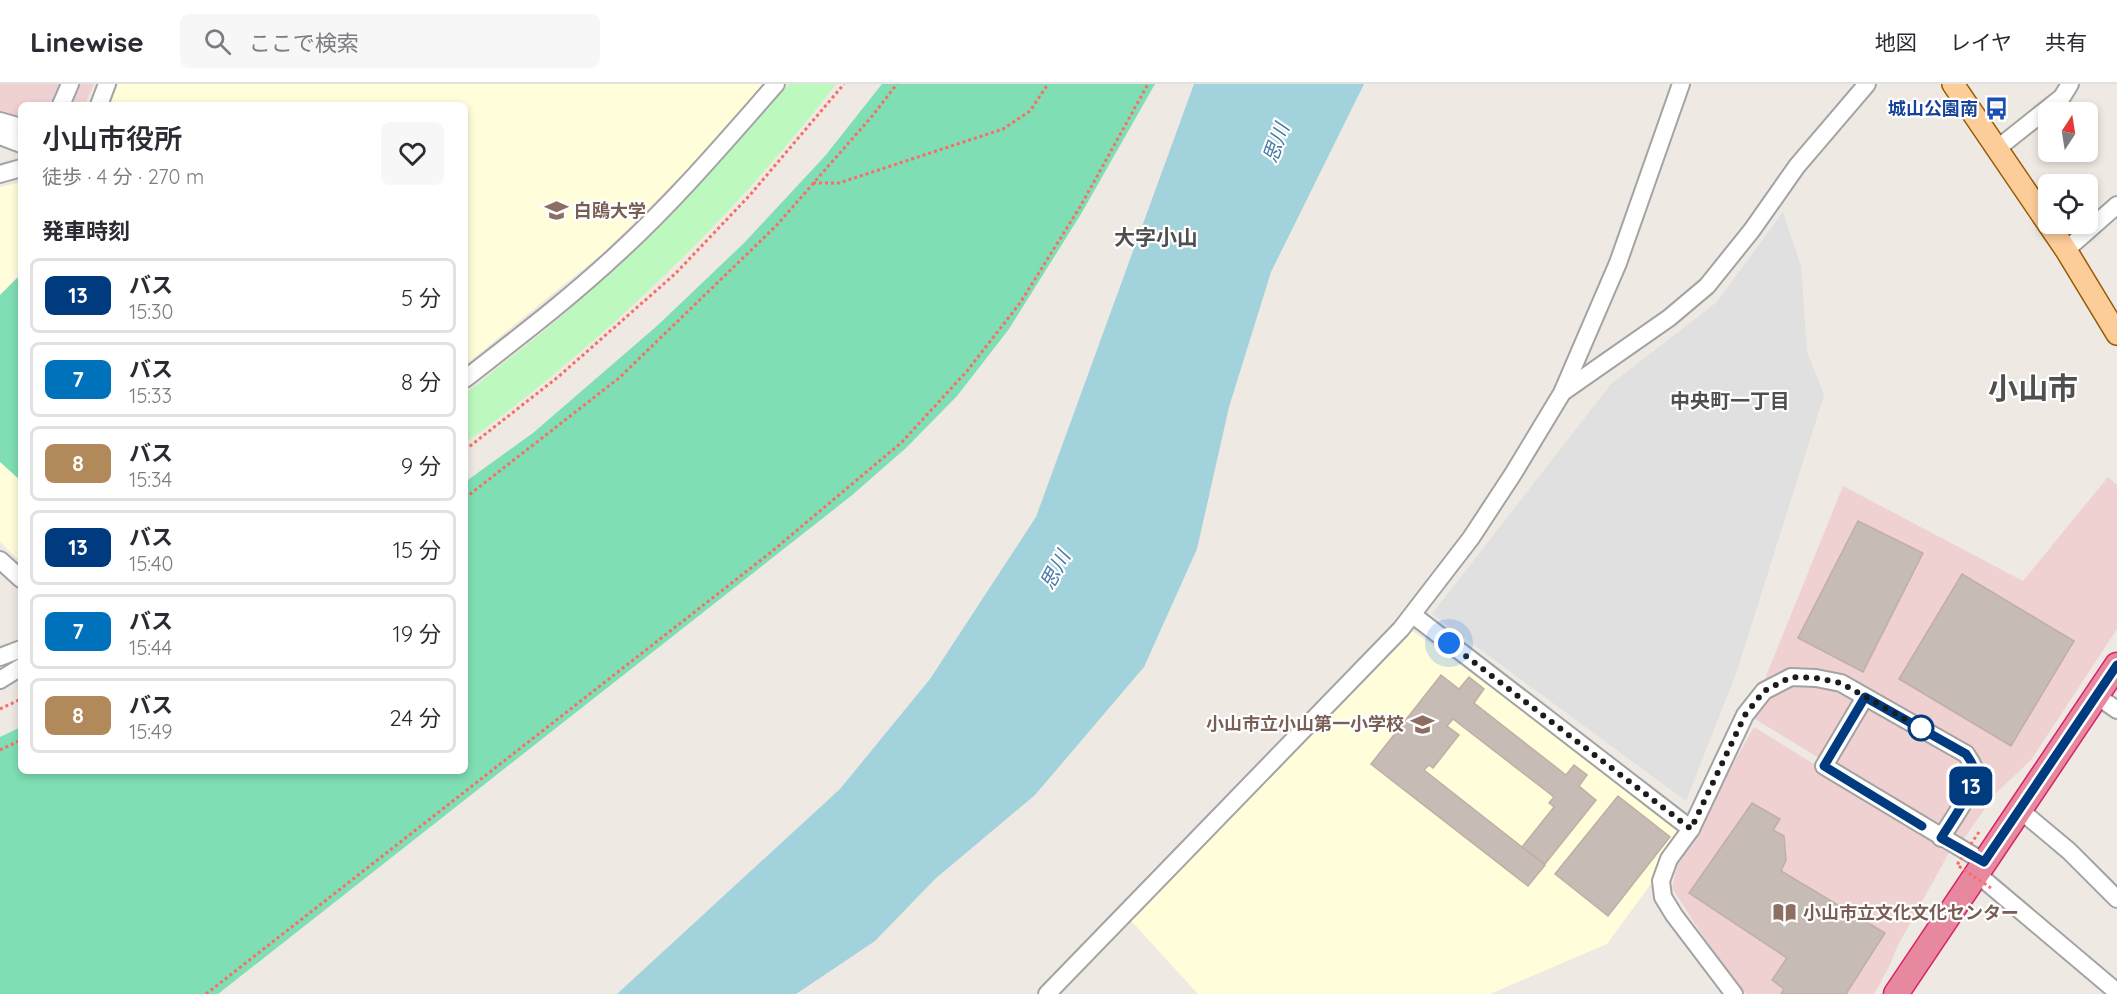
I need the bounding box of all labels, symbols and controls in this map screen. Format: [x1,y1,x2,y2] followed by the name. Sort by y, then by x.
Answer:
[180,14,600,68] search box
[30,24,144,59] text: Linewise
[201,25,234,58] icon: search
[249,29,359,57] text: ここで検索
[1875,29,1917,55] text: 地図
[1950,29,2012,55] text: レイヤ
[2045,29,2087,55] text: 共有
[1983,96,2009,122] bus stop icon: 城山公園南
[1888,97,1978,120] place label: 城山公園南
[2038,102,2098,162] north arrow
[2038,102,2098,234] map controls
[1257,118,1295,166] water label: 思川
[42,121,182,156] text: 小山市役所
[381,122,444,185] button: heart
[42,164,204,189] text: 徒歩 · 4 分 · 270 m
[2038,174,2098,234] button: locate
[543,198,569,224] school or university icon: 白鴎大学
[574,199,646,222] place label: 白鴎大学
[42,217,130,245] text: 発車時刻
[1114,224,1198,250] district label: 大字小山
[129,271,173,299] text: バス
[68,282,88,308] text: 13
[401,284,441,312] text: 5 分
[129,299,173,324] text: 15:30
[129,355,173,383] text: バス
[72,366,84,392] text: 7
[401,368,441,396] text: 8 分
[1988,369,2078,407] district label: 小山市
[129,383,172,408] text: 15:33
[1670,388,1790,413] district label: 中央町一丁目
[129,439,173,467] text: バス
[72,450,84,476] text: 8
[401,452,441,480] text: 9 分
[129,467,172,492] text: 15:34
[129,523,173,551] text: バス
[68,534,88,560] text: 13
[393,536,441,564] text: 15 分
[1034,544,1076,593] water label: 思川
[129,551,173,576] text: 15:40
[129,607,173,635] text: バス
[72,618,84,644] text: 7
[393,620,441,648] text: 19 分
[1434,628,1464,658] your location
[129,635,172,660] text: 15:44
[129,691,173,719] text: バス
[72,702,84,728] text: 8
[390,704,441,732] text: 24 分
[1409,711,1435,737] school or university icon: 小山市立小山第一小学校
[1206,712,1404,735] place label: 小山市立小山第一小学校
[1908,715,1934,741] unlabelled marker
[129,719,172,744] text: 15:49
[1944,766,1998,806] line badge: 13
[1961,773,1981,799] text: 13
[1772,900,1798,926] library icon: 小山市立文化文化センター
[1803,901,2019,924] place label: 小山市立文化文化センター

